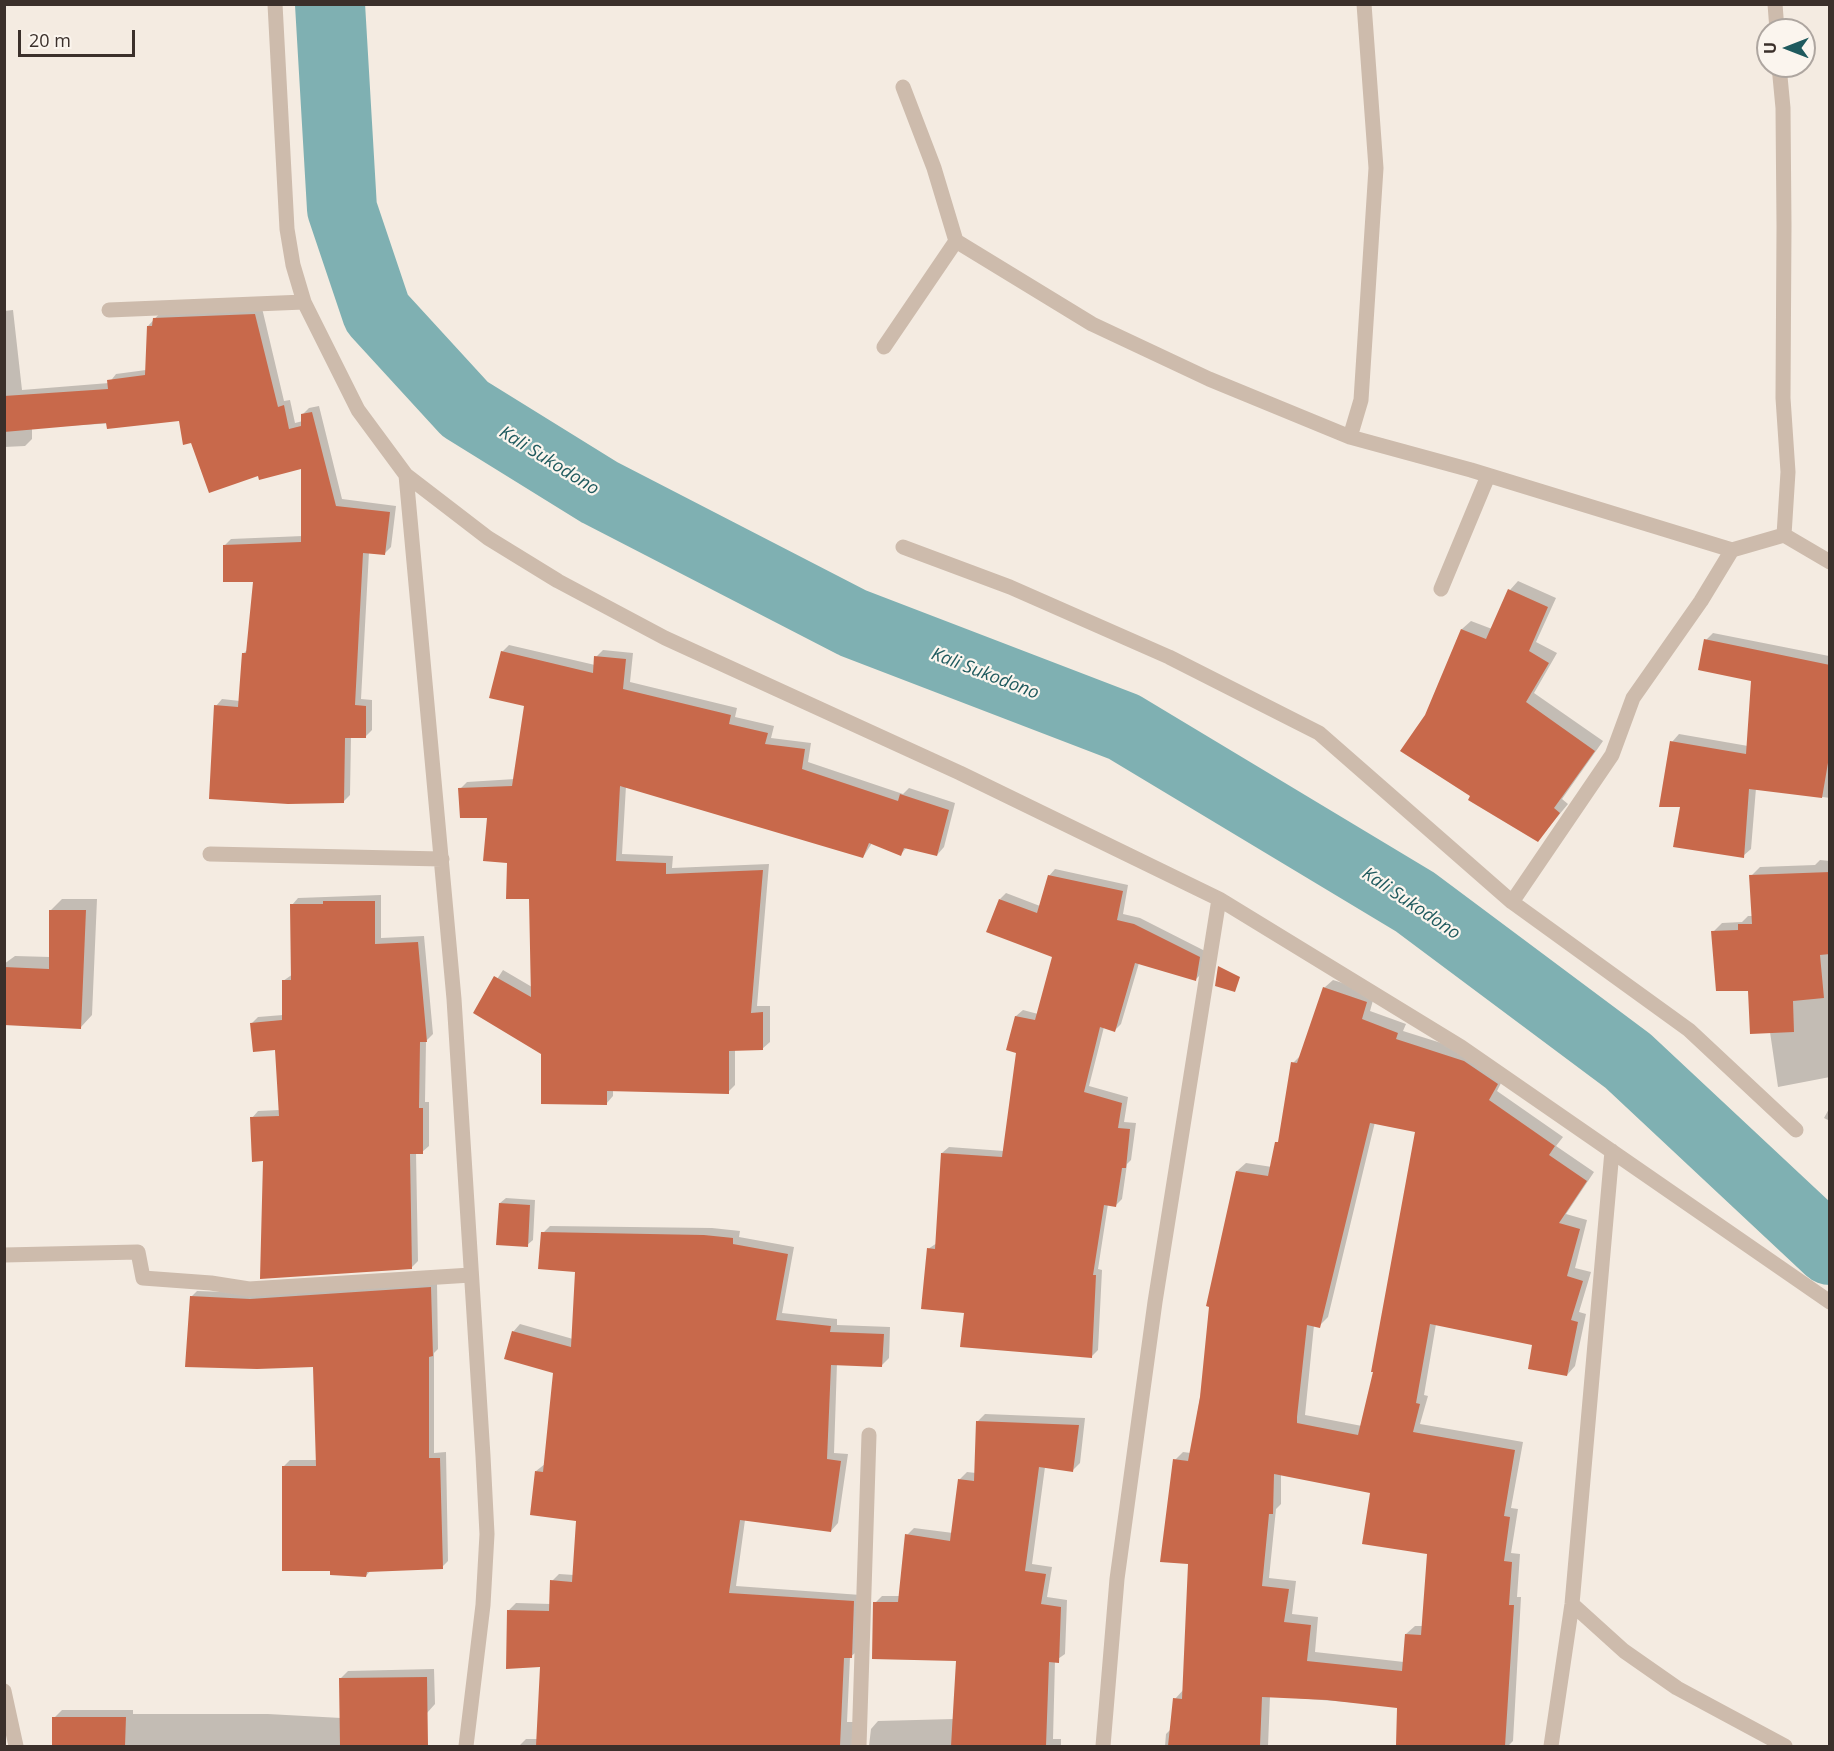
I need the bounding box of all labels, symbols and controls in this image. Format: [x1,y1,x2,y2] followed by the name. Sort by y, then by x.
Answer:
[21,18,138,56] scale bar
[1756,18,1816,78] north arrow
[29,28,71,52] text: 20 m
[1759,42,1781,54] text: U
[495,422,603,500] water label: Kali Sukodono
[928,644,1042,704] water label: Kali Sukodono
[1358,863,1464,945] water label: Kali Sukodono

